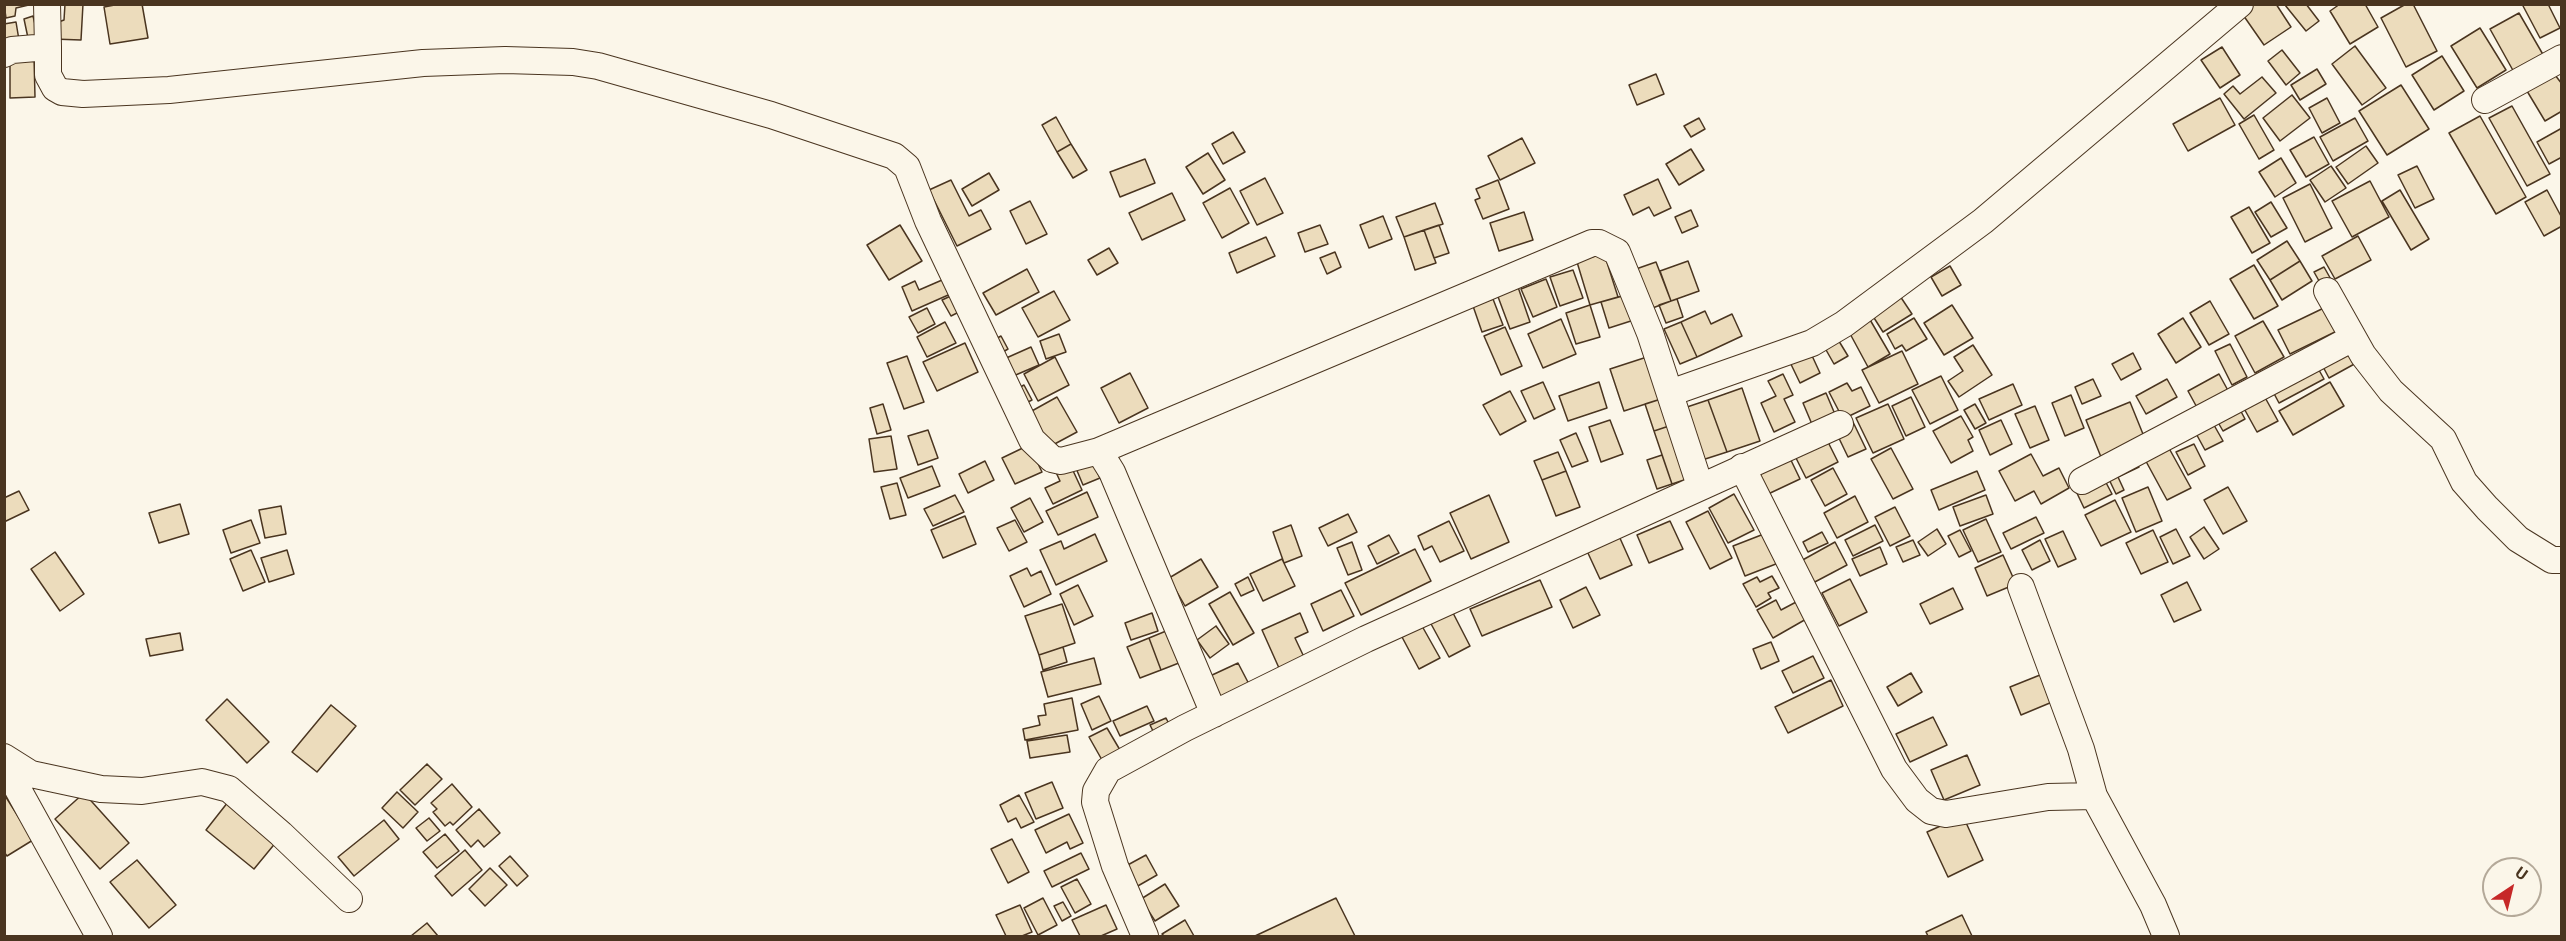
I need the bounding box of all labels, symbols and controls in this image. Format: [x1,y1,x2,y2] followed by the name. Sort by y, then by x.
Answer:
[2482,857,2542,917] north arrow
[2512,863,2531,884] text: U

